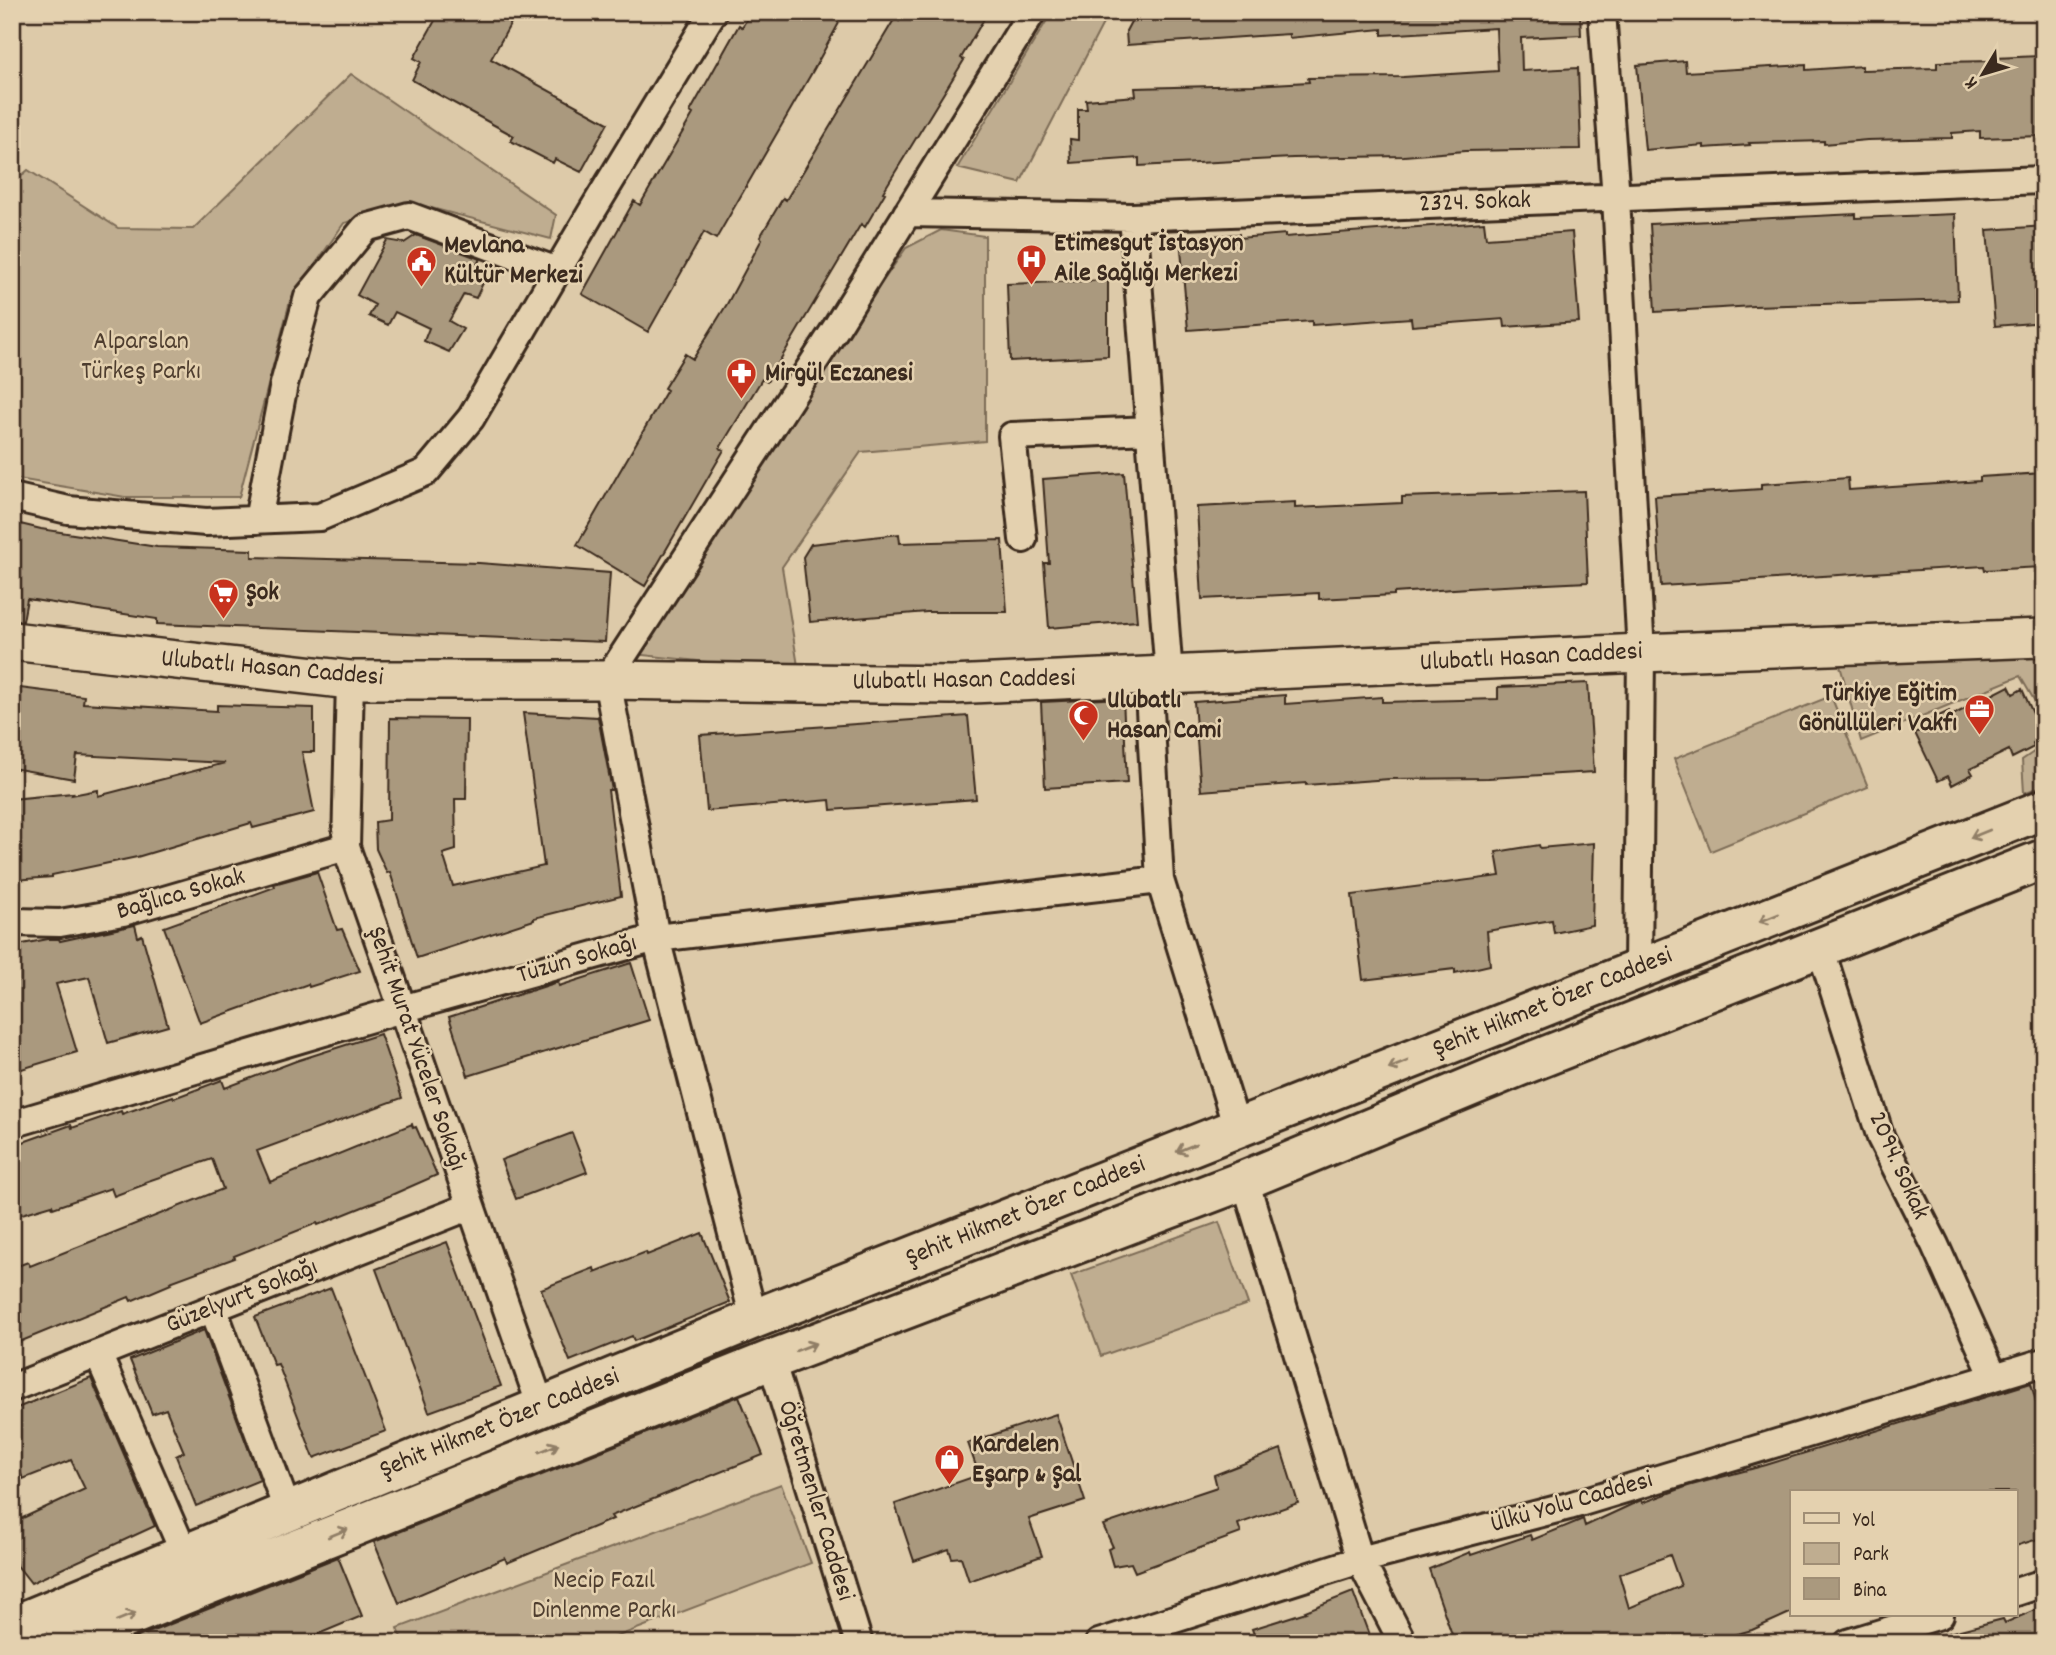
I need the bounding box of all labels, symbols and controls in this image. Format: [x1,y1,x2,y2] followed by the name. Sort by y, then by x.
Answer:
[1948,38,2018,108] north arrow
[1959,70,1986,94] text: K
[1418,183,1532,223] street label: 2324. Sokak
[1054,226,1244,293] place label: Etimesgut İstasyon Aile Sağlığı Merkezi
[444,228,583,295] place label: Mevlana Kültür Merkezi
[1014,242,1048,286] hospital icon: Etimesgut İstasyon Aile Sağlığı Merkezi
[404,244,438,288] public building icon: Mevlana Kültür Merkezi
[81,324,201,391] park label: Alparslan Türkeş Parkı
[765,356,913,393] place label: Mirgül Eczanesi
[725,357,759,401] pharmacy icon: Mirgül Eczanesi
[246,575,279,612] place label: Şok
[206,576,240,620] supermarket icon: Şok
[1419,634,1644,682] street label: Ulubatlı Hasan Caddesi
[159,641,385,697] street label: Ulubatlı Hasan Caddesi
[852,661,1076,701] street label: Ulubatlı Hasan Caddesi
[1798,676,1957,743] place label: Türkiye Eğitim Gönüllüleri Vakfı
[1107,683,1222,750] place label: Ulubatlı Hasan Cami
[1963,692,1997,736] office icon: Türkiye Eğitim Gönüllüleri Vakfı
[1067,699,1101,743] mosque icon: Ulubatlı Hasan Cami
[1970,829,1992,842] one-way arrow
[112,859,250,931] street label: Bağlıca Sokak
[1758,913,1780,926] one-way arrow
[357,922,475,1176] street label: Şehit Murat Yüceler Sokağı
[513,925,641,995] street label: Tüzün Sokağı
[1428,938,1679,1068] street label: Şehit Hikmet Özer Caddesi
[1387,1059,1409,1072] one-way arrow
[1858,1106,1938,1226] street label: 2094. Sokak
[1176,1143,1197,1156] one-way arrow
[901,1147,1152,1277] street label: Şehit Hikmet Özer Caddesi
[161,1250,323,1344] street label: Güzelyurt Sokağı
[795,1339,816,1352] one-way arrow
[375,1359,626,1489] street label: Şehit Hikmet Özer Caddesi
[767,1396,863,1606] street label: Öğretmenler Caddesi
[972,1427,1082,1494] place label: Kardelen Eşarp & Şal
[537,1441,559,1454] one-way arrow
[932,1443,966,1487] shop icon: Kardelen Eşarp & Şal
[1487,1462,1657,1544] street label: Ülkü Yolu Caddesi
[1790,1490,2018,1616] legend
[1853,1507,1875,1537] text: Yol
[326,1525,348,1538] one-way arrow
[1853,1541,1889,1571] text: Park
[532,1563,676,1630] park label: Necip Fazıl Dinlenme Parkı
[1853,1577,1887,1607] text: Bina
[115,1610,137,1623] one-way arrow

